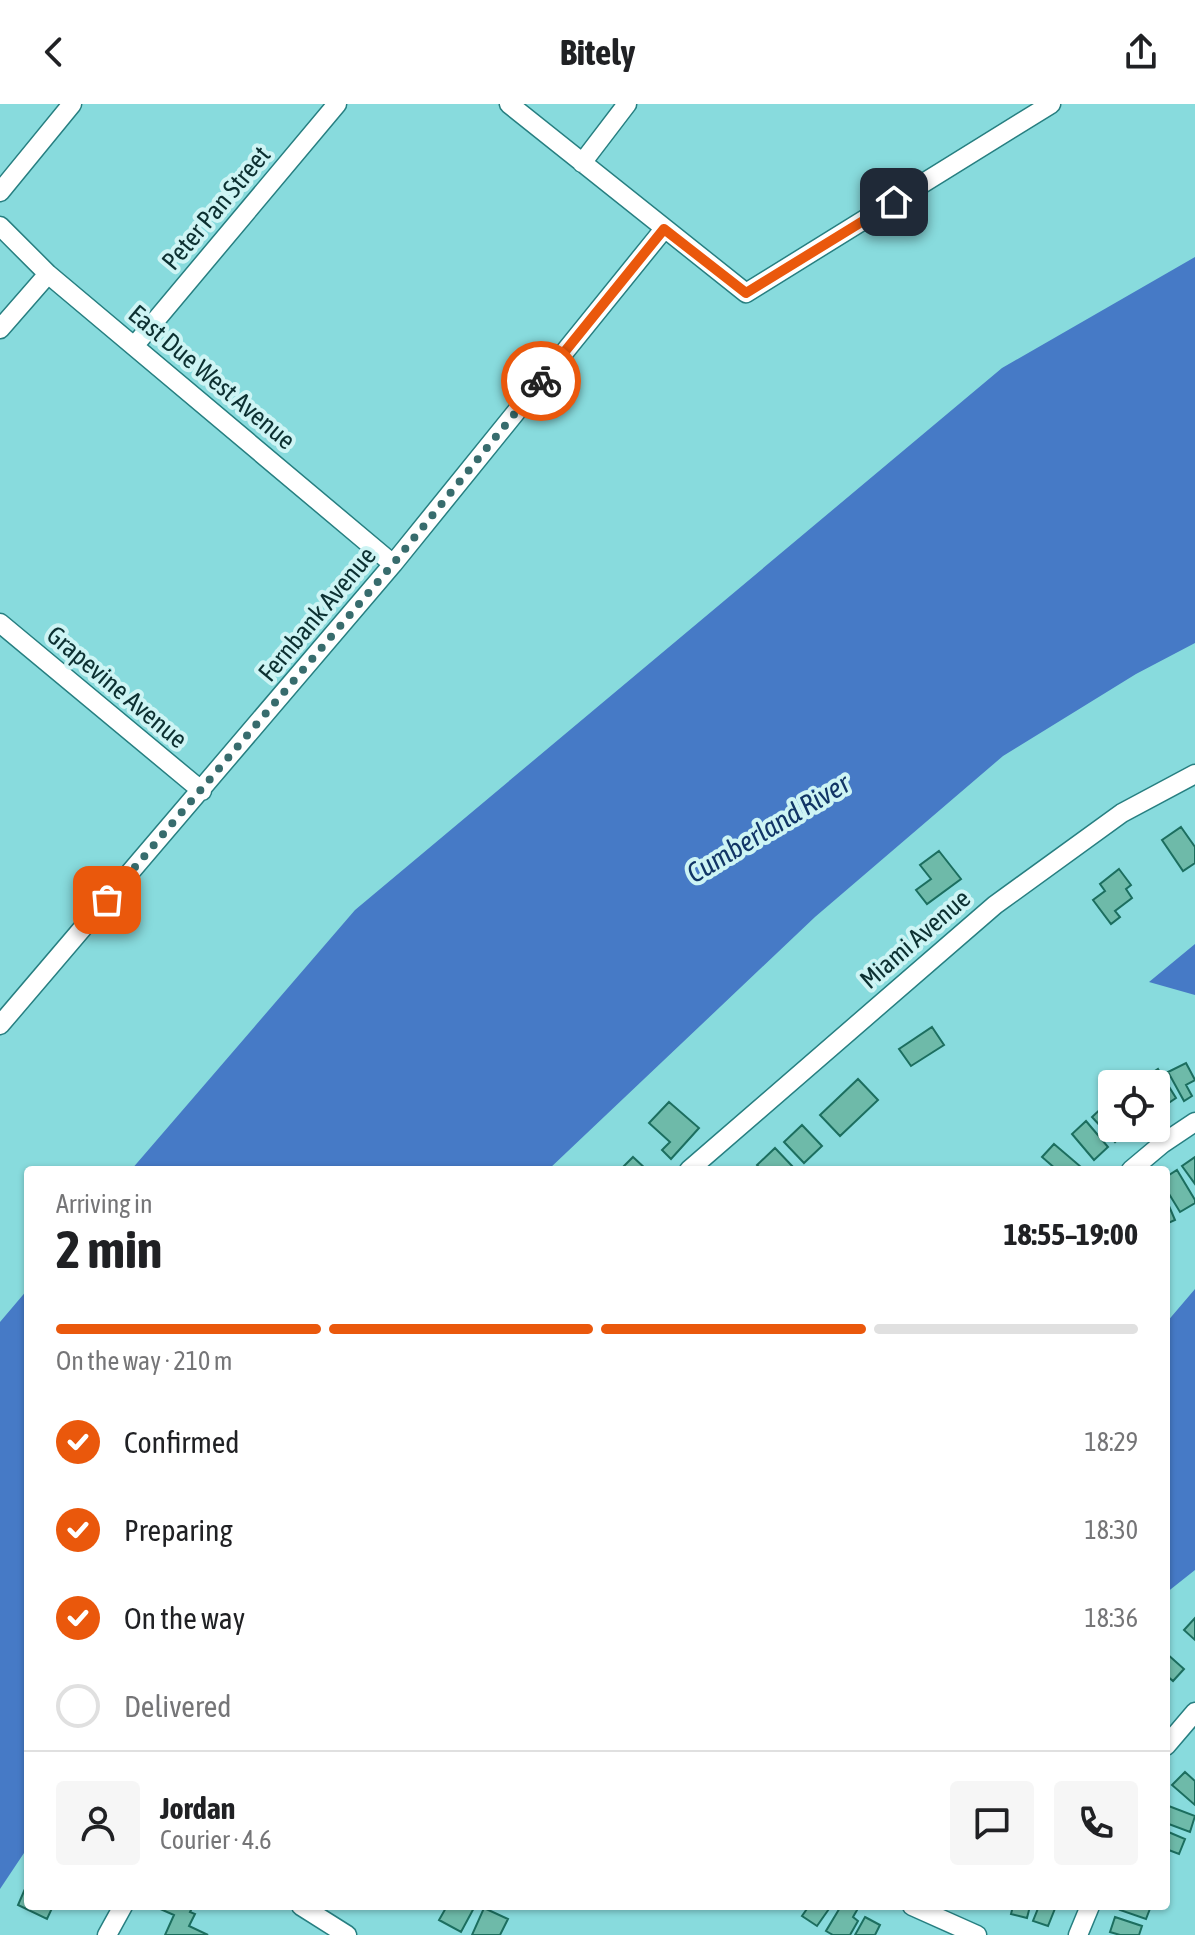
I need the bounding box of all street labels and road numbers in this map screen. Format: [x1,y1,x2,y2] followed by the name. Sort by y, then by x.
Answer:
[156,140,276,276] street label: Peter Pan Street
[123,299,301,455] street label: East Due West Avenue
[252,541,382,687] street label: Fernbank Avenue
[41,620,193,754] street label: Grapevine Avenue
[854,883,976,995] street label: Miami Avenue

